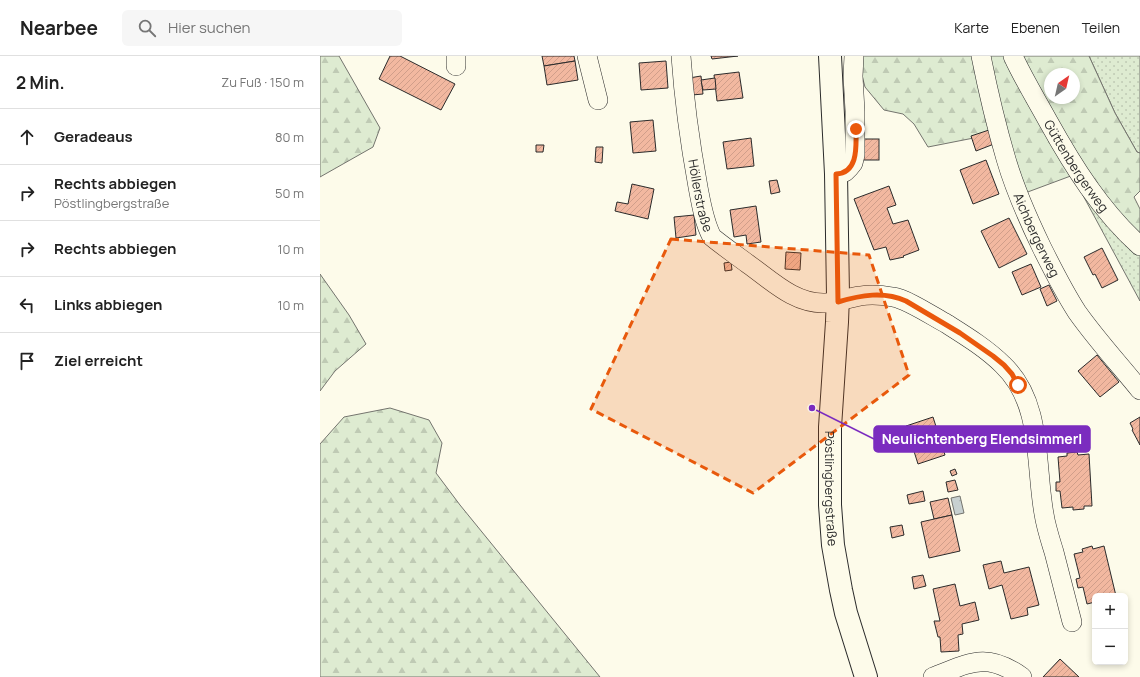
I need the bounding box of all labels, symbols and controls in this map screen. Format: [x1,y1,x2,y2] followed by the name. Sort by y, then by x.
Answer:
[122,10,402,46] search box
[20,15,98,41] text: Nearbee
[136,17,158,39] icon: search
[168,17,250,38] text: Hier suchen
[954,18,989,37] text: Karte
[1011,18,1060,37] text: Ebenen
[1082,18,1120,37] text: Teilen
[1044,68,1080,104] north arrow
[16,71,65,94] text: 2 Min.
[221,73,304,91] text: Zu Fuß · 150 m
[1040,117,1113,216] street label: Güttenbergerweg
[847,120,865,138] route end
[16,126,38,148] icon: ahead
[54,126,133,147] text: Geradeaus
[275,128,304,146] text: 80 m
[684,158,718,235] street label: Höllerstraße
[54,173,176,194] text: Rechts abbiegen
[16,182,38,204] icon: right
[275,184,304,202] text: 50 m
[1009,190,1064,280] street label: Aichbergerweg
[54,194,169,212] text: Pöstlingbergstraße
[16,238,38,260] icon: right
[54,238,176,259] text: Rechts abbiegen
[277,240,304,258] text: 10 m
[16,294,38,316] icon: left
[54,294,162,315] text: Links abbiegen
[277,296,304,314] text: 10 m
[16,350,38,372] icon: arrive
[54,350,143,371] text: Ziel erreicht
[1009,376,1027,394] route start
[874,426,1090,452] callout: Neulichtenberg Elendsimmerl
[882,429,1082,448] text: Neulichtenberg Elendsimmerl
[821,431,842,547] street label: Pöstlingbergstraße
[1092,593,1128,665] map controls
[1092,593,1128,629] button: +
[1092,629,1128,665] button: −

